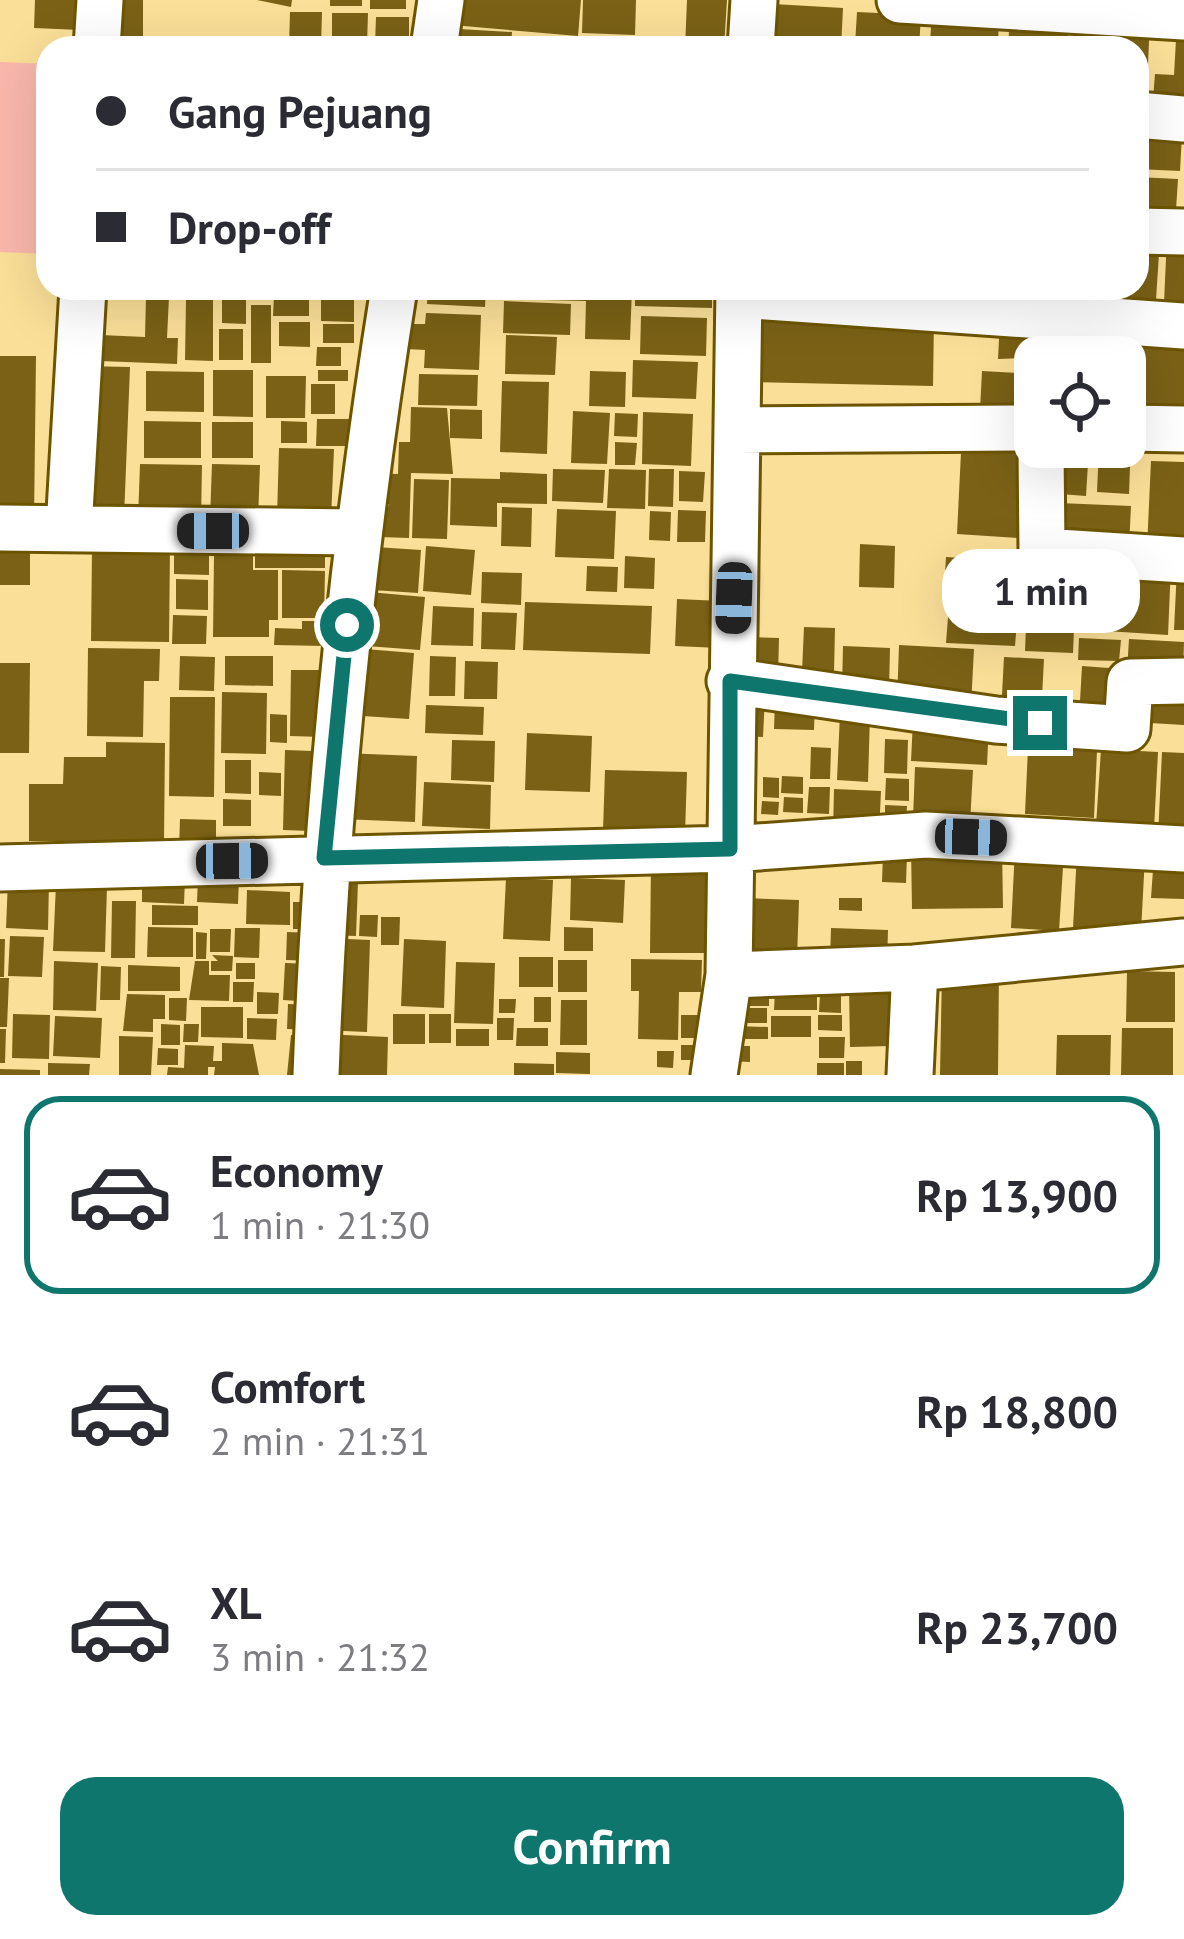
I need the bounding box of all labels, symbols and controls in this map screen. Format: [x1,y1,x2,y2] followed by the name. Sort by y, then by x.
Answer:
[168,82,432,140] text: Gang Pejuang
[168,198,330,256] text: Drop-off
[1014,336,1146,468] map controls
[1014,336,1146,468] button: locate
[177,513,249,549] car
[941,549,1139,633] callout: 1 min
[715,561,753,635] car
[993,565,1089,616] text: 1 min
[320,598,374,652] route start
[1013,696,1067,750] route end
[934,818,1008,856] car
[196,842,268,880] car
[66,1141,174,1249] icon: car
[210,1141,383,1199] text: Economy
[916,1166,1118,1224] text: Rp 13,900
[210,1199,430,1250] text: 1 min · 21:30
[66,1357,174,1465] icon: car
[210,1357,365,1415] text: Comfort
[916,1382,1118,1440] text: Rp 18,800
[210,1415,430,1466] text: 2 min · 21:31
[66,1573,174,1681] icon: car
[210,1573,262,1631] text: XL
[916,1598,1118,1656] text: Rp 23,700
[210,1631,430,1682] text: 3 min · 21:32
[60,1777,1124,1915] button: Confirm

